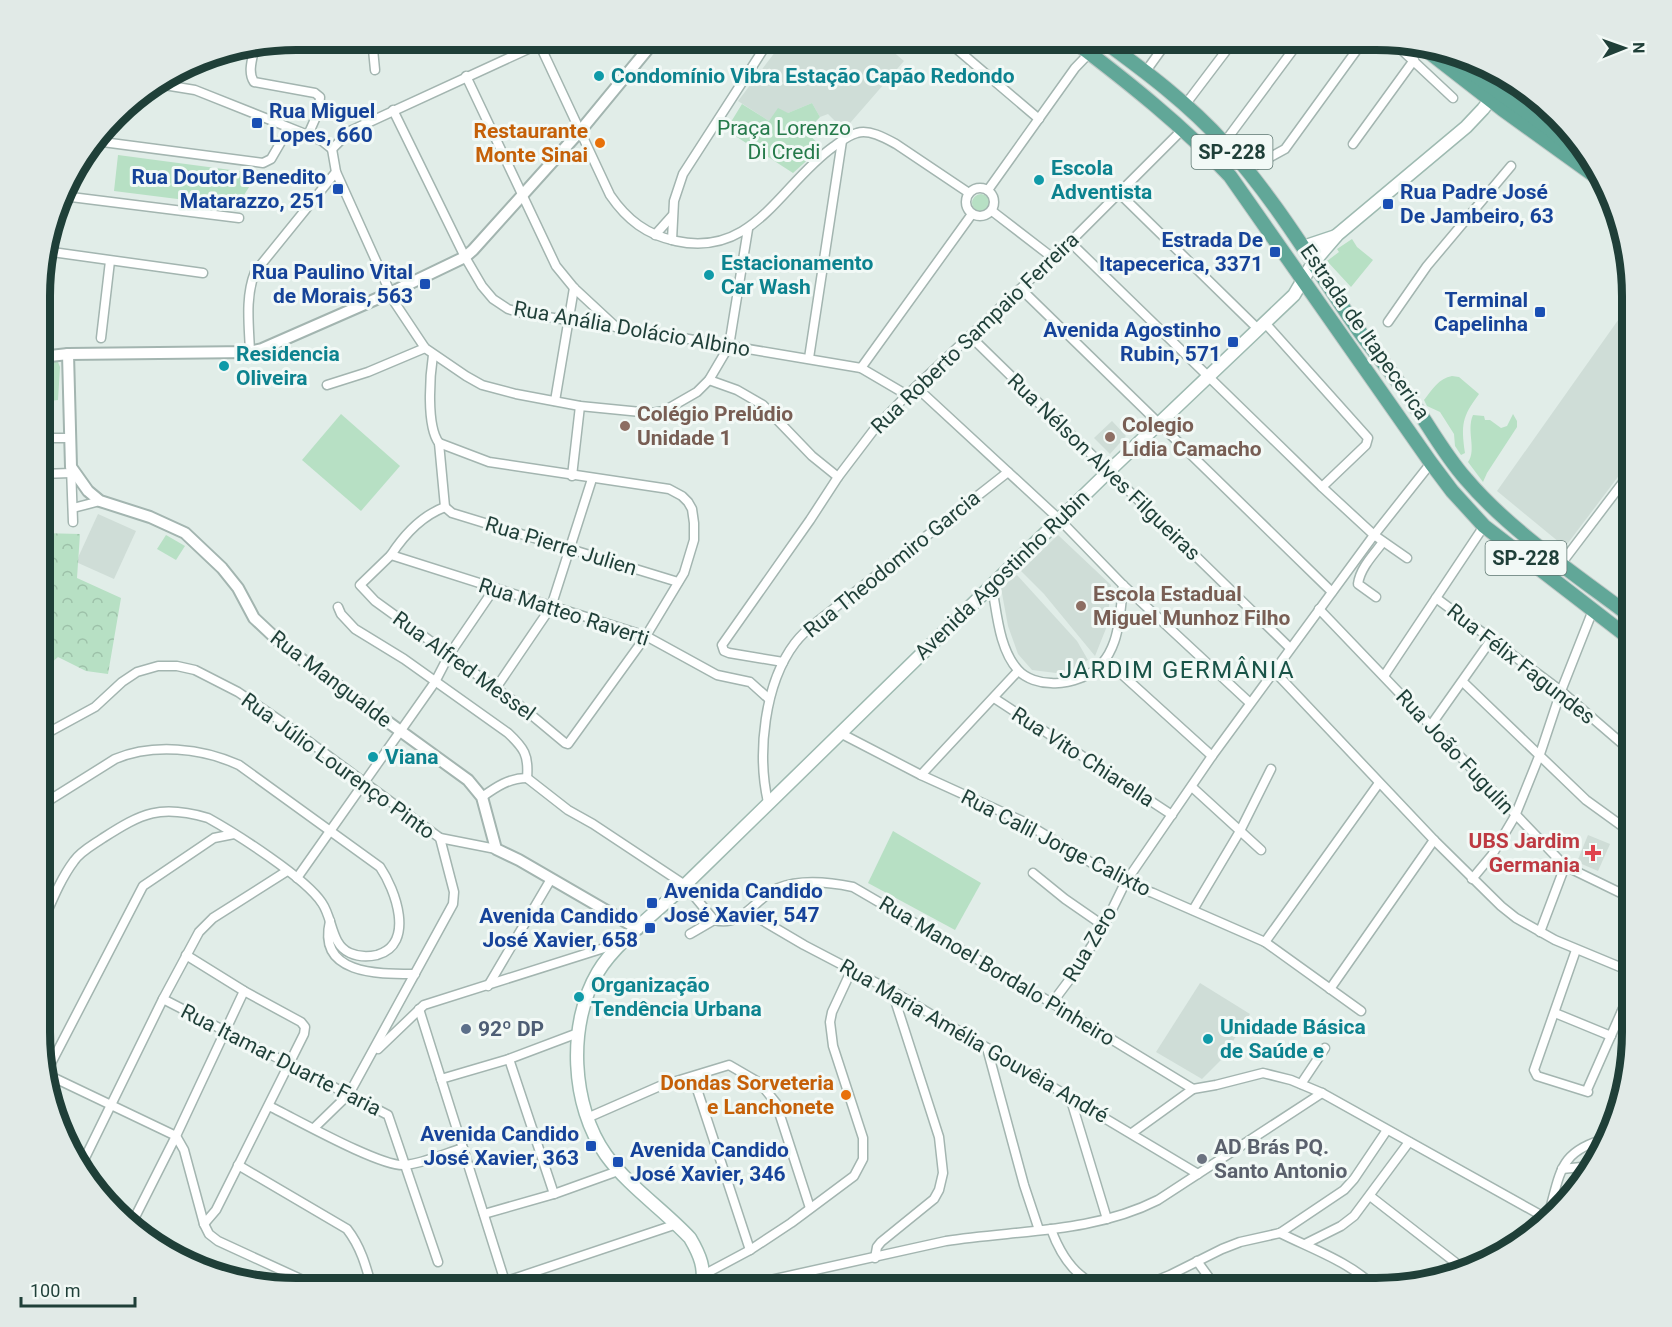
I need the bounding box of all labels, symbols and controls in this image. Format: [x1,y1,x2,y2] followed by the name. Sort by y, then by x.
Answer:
[1594,18,1654,78] north arrow
[1629,42,1648,54] text: N
[611,64,1015,88] place label: Condomínio Vibra Estação Capão Redondo
[592,69,606,83] marker: Condomínio Vibra Estação Capão Redondo
[269,99,375,147] place label: Rua Miguel Lopes, 660
[250,116,264,130] marker: Rua Miguel Lopes, 660
[717,116,851,164] park label: Praça Lorenzo Di Credi
[474,119,588,167] place label: Restaurante Monte Sinai
[1192,135,1272,169] road number: SP-228
[593,136,607,150] marker: Restaurante Monte Sinai
[1051,156,1152,204] place label: Escola Adventista
[132,165,326,213] place label: Rua Doutor Benedito Matarazzo, 251
[1032,173,1046,187] marker: Escola Adventista
[1400,180,1554,228] place label: Rua Padre José De Jambeiro, 63
[331,182,345,196] marker: Rua Doutor Benedito Matarazzo, 251
[1381,197,1395,211] marker: Rua Padre José De Jambeiro, 63
[866,227,1084,439] street label: Rua Roberto Sampaio Ferreira
[1099,228,1263,276] place label: Estrada De Itapecerica, 3371
[1295,240,1435,424] street label: Estrada de Itapecerica
[1268,245,1282,259] marker: Estrada De Itapecerica, 3371
[721,251,873,299] place label: Estacionamento Car Wash
[252,260,413,308] place label: Rua Paulino Vital de Morais, 563
[702,268,716,282] marker: Estacionamento Car Wash
[418,277,432,291] marker: Rua Paulino Vital de Morais, 563
[1434,288,1528,336] place label: Terminal Capelinha
[512,296,752,362] street label: Rua Anália Dolácio Albino
[1533,305,1547,319] marker: Terminal Capelinha
[1043,318,1221,366] place label: Avenida Agostinho Rubin, 571
[1226,335,1240,349] marker: Avenida Agostinho Rubin, 571
[236,342,340,390] place label: Residencia Oliveira
[217,359,231,373] marker: Residencia Oliveira
[1003,369,1205,565] street label: Rua Nélson Alves Filgueiras
[637,402,793,450] place label: Colégio Prelúdio Unidade 1
[1122,413,1262,461] place label: Colegio Lidia Camacho
[618,419,632,433] marker: Colégio Prelúdio Unidade 1
[1103,430,1117,444] marker: Colegio Lidia Camacho
[910,485,1094,665] street label: Avenida Agostinho Rubin
[799,486,985,642] street label: Rua Theodomiro Garcia
[482,512,640,580] street label: Rua Pierre Julien
[1486,541,1567,575] road number: SP-228
[476,573,652,651] street label: Rua Matteo Raverti
[1093,582,1290,630] place label: Escola Estadual Miguel Munhoz Filho
[1074,599,1088,613] marker: Escola Estadual Miguel Munhoz Filho
[1442,599,1600,729] street label: Rua Félix Fagundes
[388,606,540,726] street label: Rua Alfred Messel
[266,626,396,732] street label: Rua Mangualde
[1059,656,1295,684] district label: JARDIM GERMÂNIA
[1391,685,1519,819] street label: Rua João Fugulin
[237,688,439,844] street label: Rua Júlio Lourenço Pinto
[1007,702,1159,812] street label: Rua Vito Chiarella
[385,745,439,769] place label: Viana
[366,750,380,764] marker: Viana
[957,785,1155,901] street label: Rua Calil Jorge Calixto
[1469,829,1580,877] place label: UBS Jardim Germania
[1584,844,1602,862] marker: UBS Jardim Germania
[664,879,823,927] place label: Avenida Candido José Xavier, 547
[875,891,1119,1051] street label: Rua Manoel Bordalo Pinheiro
[645,896,659,910] marker: Avenida Candido José Xavier, 547
[1058,902,1122,986] street label: Rua Zero
[479,904,638,952] place label: Avenida Candido José Xavier, 658
[643,921,657,935] marker: Avenida Candido José Xavier, 658
[836,954,1112,1128] street label: Rua Maria Amélia Gouvêia André
[591,973,762,1021] place label: Organização Tendência Urbana
[572,990,586,1004] marker: Organização Tendência Urbana
[177,999,385,1121] street label: Rua Itamar Duarte Faria
[1220,1015,1366,1063] place label: Unidade Básica de Saúde e
[478,1017,544,1041] place label: 92º DP
[459,1022,473,1036] marker: 92º DP
[1201,1032,1215,1046] marker: Unidade Básica de Saúde e
[660,1071,834,1119] place label: Dondas Sorveteria e Lanchonete
[839,1088,853,1102] marker: Dondas Sorveteria e Lanchonete
[420,1122,579,1170] place label: Avenida Candido José Xavier, 363
[1214,1135,1347,1183] place label: AD Brás PQ. Santo Antonio
[630,1138,789,1186] place label: Avenida Candido José Xavier, 346
[584,1139,598,1153] marker: Avenida Candido José Xavier, 363
[1195,1152,1209,1166] marker: AD Brás PQ. Santo Antonio
[611,1155,625,1169] marker: Avenida Candido José Xavier, 346
[21,1270,135,1308] scale bar
[30,1280,81,1301] text: 100 m

